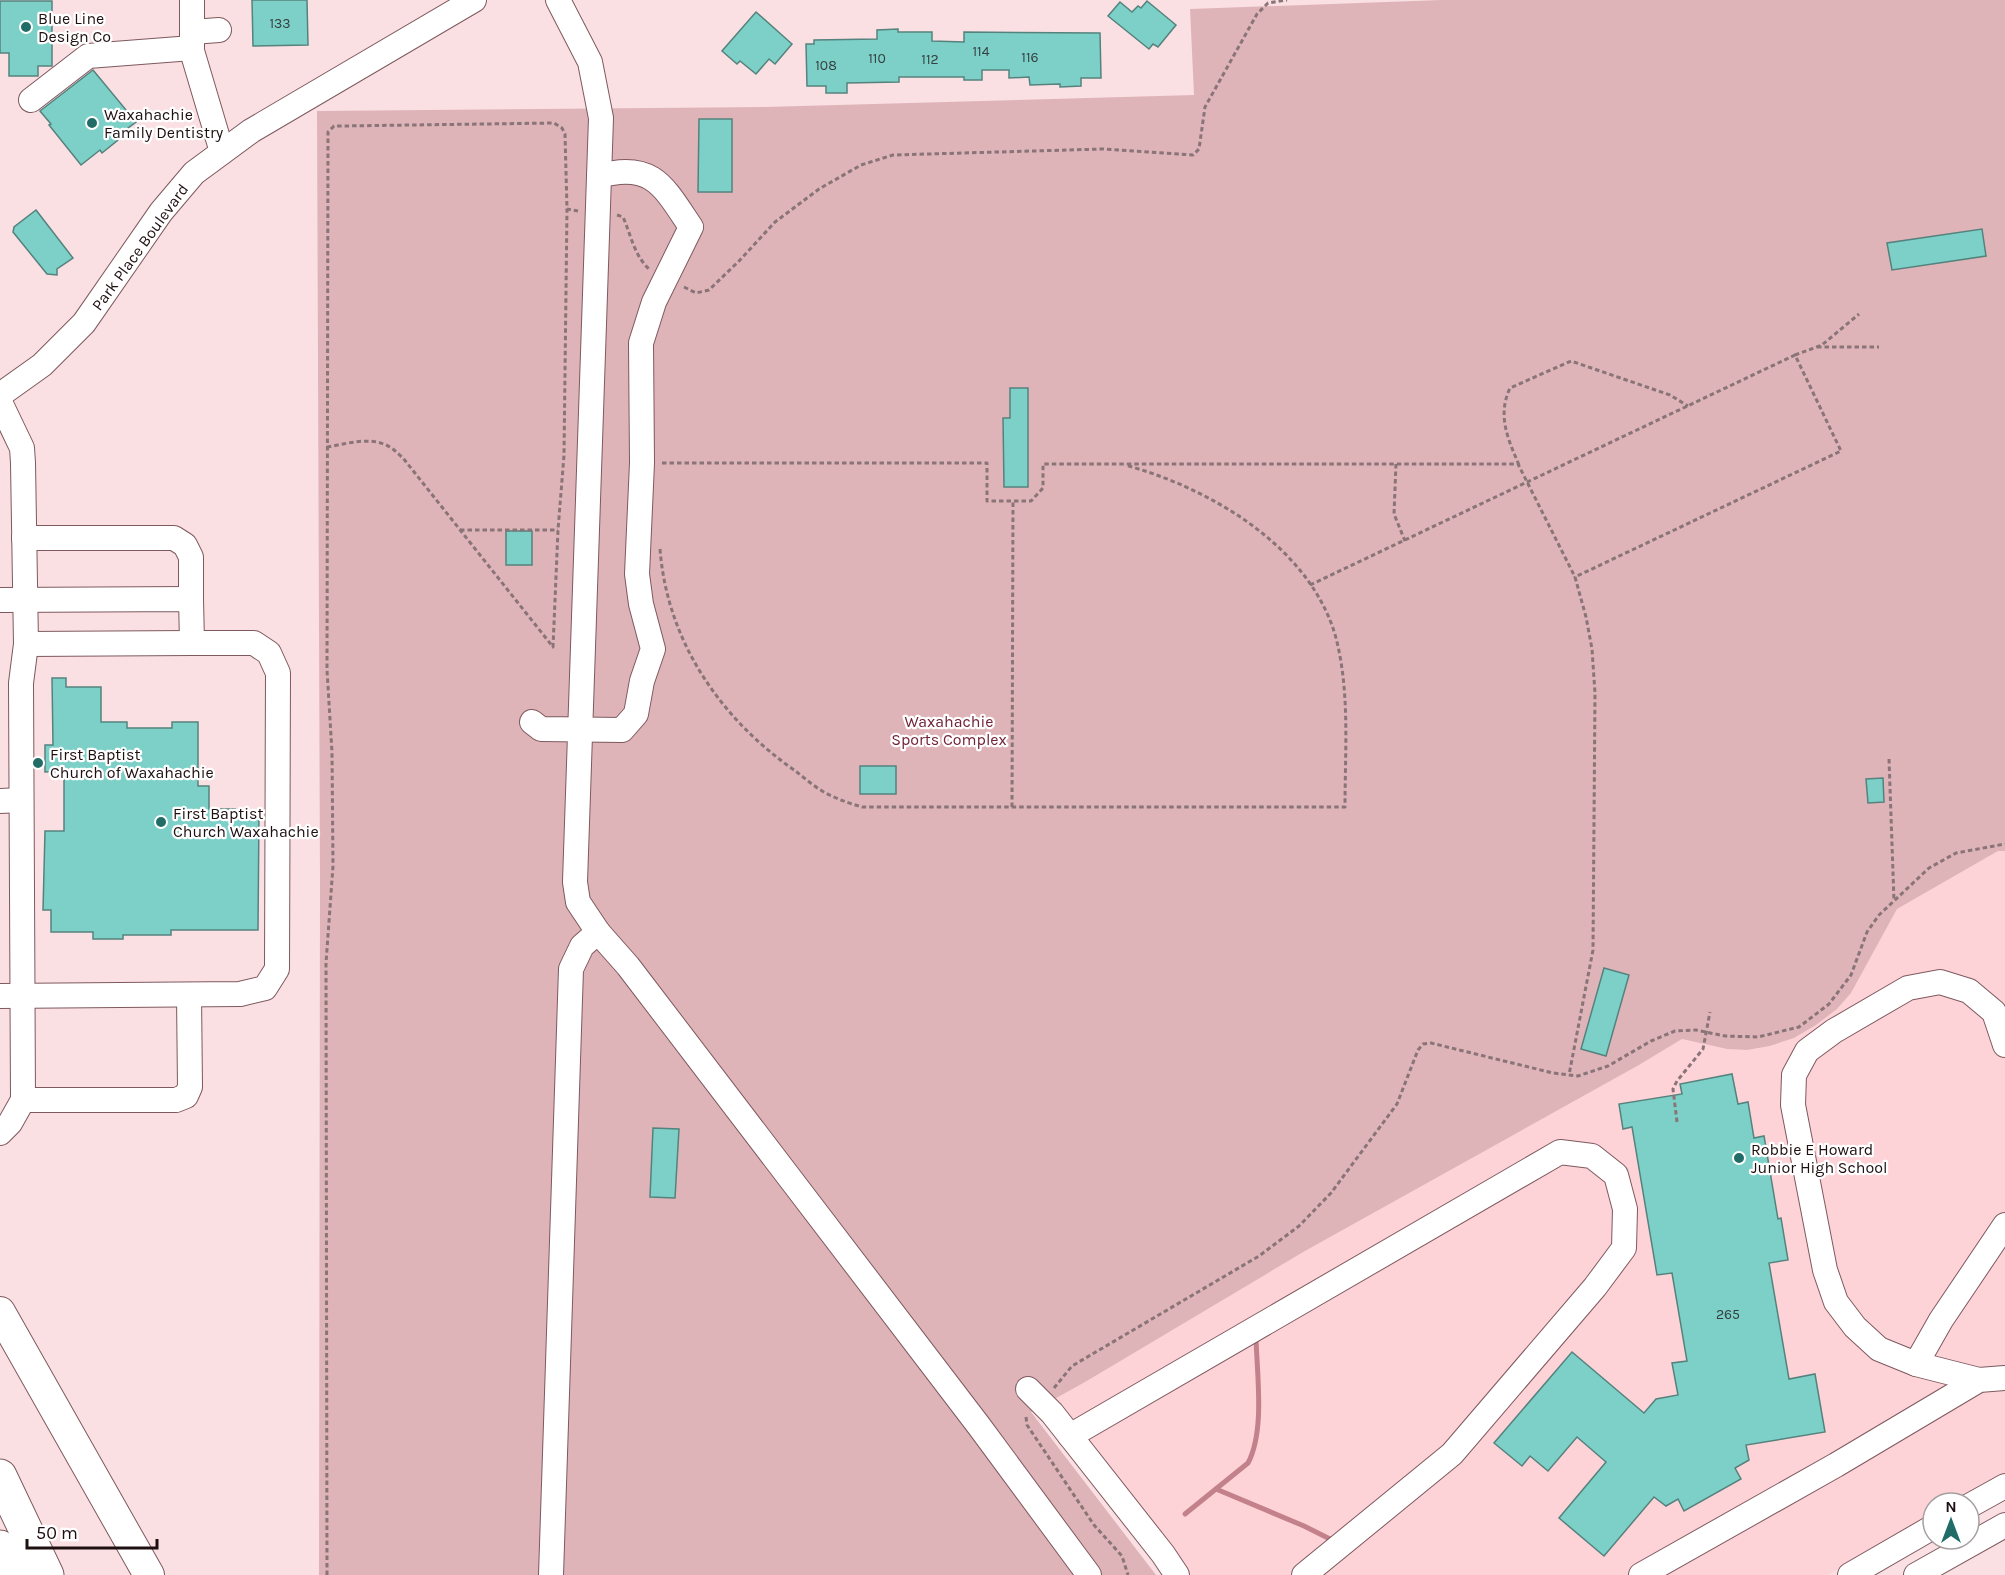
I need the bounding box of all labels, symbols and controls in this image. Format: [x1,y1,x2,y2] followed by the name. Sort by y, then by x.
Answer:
[38,9,111,46] place label: Blue Line Design Co
[269,15,291,32] house number: 133
[19,20,33,34] marker: Blue Line Design Co
[972,43,990,60] house number: 114
[1021,49,1039,66] house number: 116
[868,50,886,67] house number: 110
[921,51,939,68] house number: 112
[815,57,837,74] house number: 108
[104,105,224,142] place label: Waxahachie Family Dentistry
[85,116,99,130] marker: Waxahachie Family Dentistry
[88,180,192,314] street label: Park Place Boulevard
[891,712,1007,749] park label: Waxahachie Sports Complex
[50,745,214,782] place label: First Baptist Church of Waxahachie
[31,756,45,770] marker: First Baptist Church of Waxahachie
[173,804,319,841] place label: First Baptist Church Waxahachie
[154,815,168,829] marker: First Baptist Church Waxahachie
[1751,1140,1887,1177] place label: Robbie E Howard Junior High School
[1732,1151,1746,1165] marker: Robbie E Howard Junior High School
[1716,1306,1740,1323] house number: 265
[1921,1491,1981,1551] north arrow
[1945,1497,1957,1516] text: N
[27,1512,158,1550] scale bar
[36,1522,78,1544] text: 50 m

